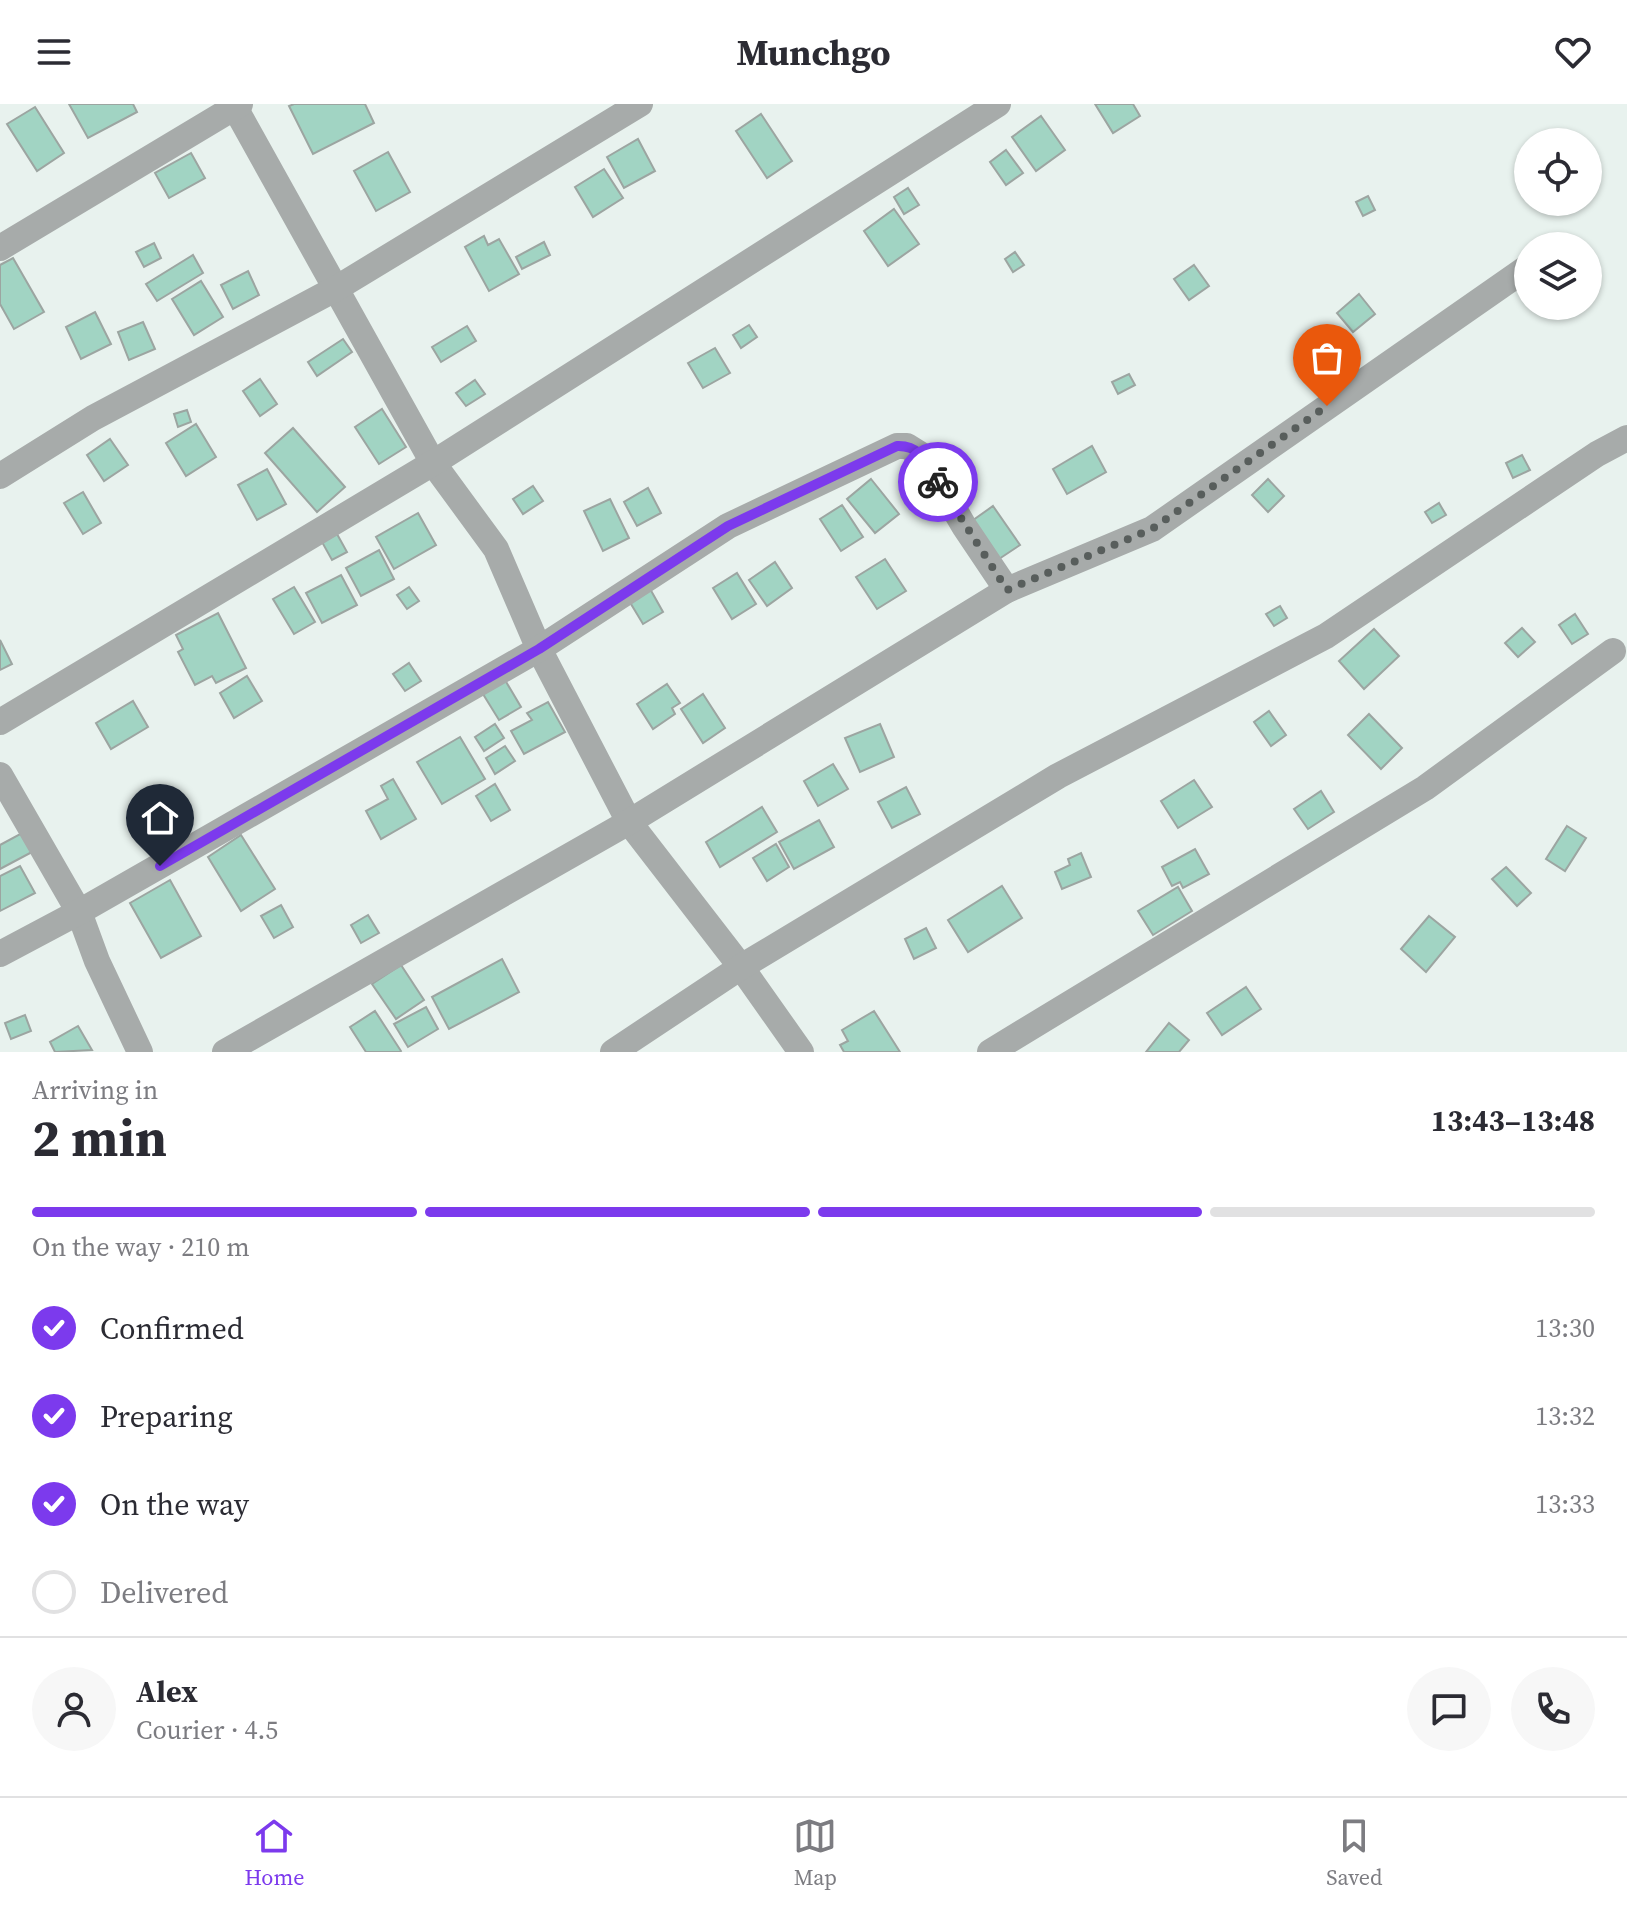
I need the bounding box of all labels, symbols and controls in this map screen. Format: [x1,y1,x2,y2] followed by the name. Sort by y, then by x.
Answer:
[736,28,891,77] text: Munchgo
[32,30,76,74] icon: menu
[1551,30,1595,74] icon: heart
[1514,128,1602,320] map controls
[1514,128,1602,216] button: locate
[1514,232,1602,320] button: layers
[1293,324,1361,406] pin
[1305,336,1349,380] icon: bag
[898,442,978,522] courier
[916,460,960,504] icon: bike
[126,784,194,866] pin
[138,796,182,840] icon: home
[32,1072,158,1108] text: Arriving in
[1431,1100,1595,1141] text: 13:43–13:48
[32,1102,167,1173] text: 2 min
[32,1229,250,1265] text: On the way · 210 m
[32,1306,76,1350] icon: check
[100,1308,244,1349] text: Confirmed
[1535,1310,1595,1346] text: 13:30
[32,1394,76,1438] icon: check
[100,1396,233,1437] text: Preparing
[1535,1398,1595,1434] text: 13:32
[32,1482,76,1526] icon: check
[100,1484,249,1525] text: On the way
[1535,1486,1595,1522] text: 13:33
[100,1572,228,1613] text: Delivered
[32,1667,116,1751] button: person
[1407,1667,1491,1751] button: chat
[1511,1667,1595,1751] button: phone
[136,1671,198,1712] text: Alex
[136,1712,278,1748] text: Courier · 4.5
[244,1814,304,1892] tab: Home
[793,1814,837,1892] tab: Map
[1326,1814,1383,1892] tab: Saved

